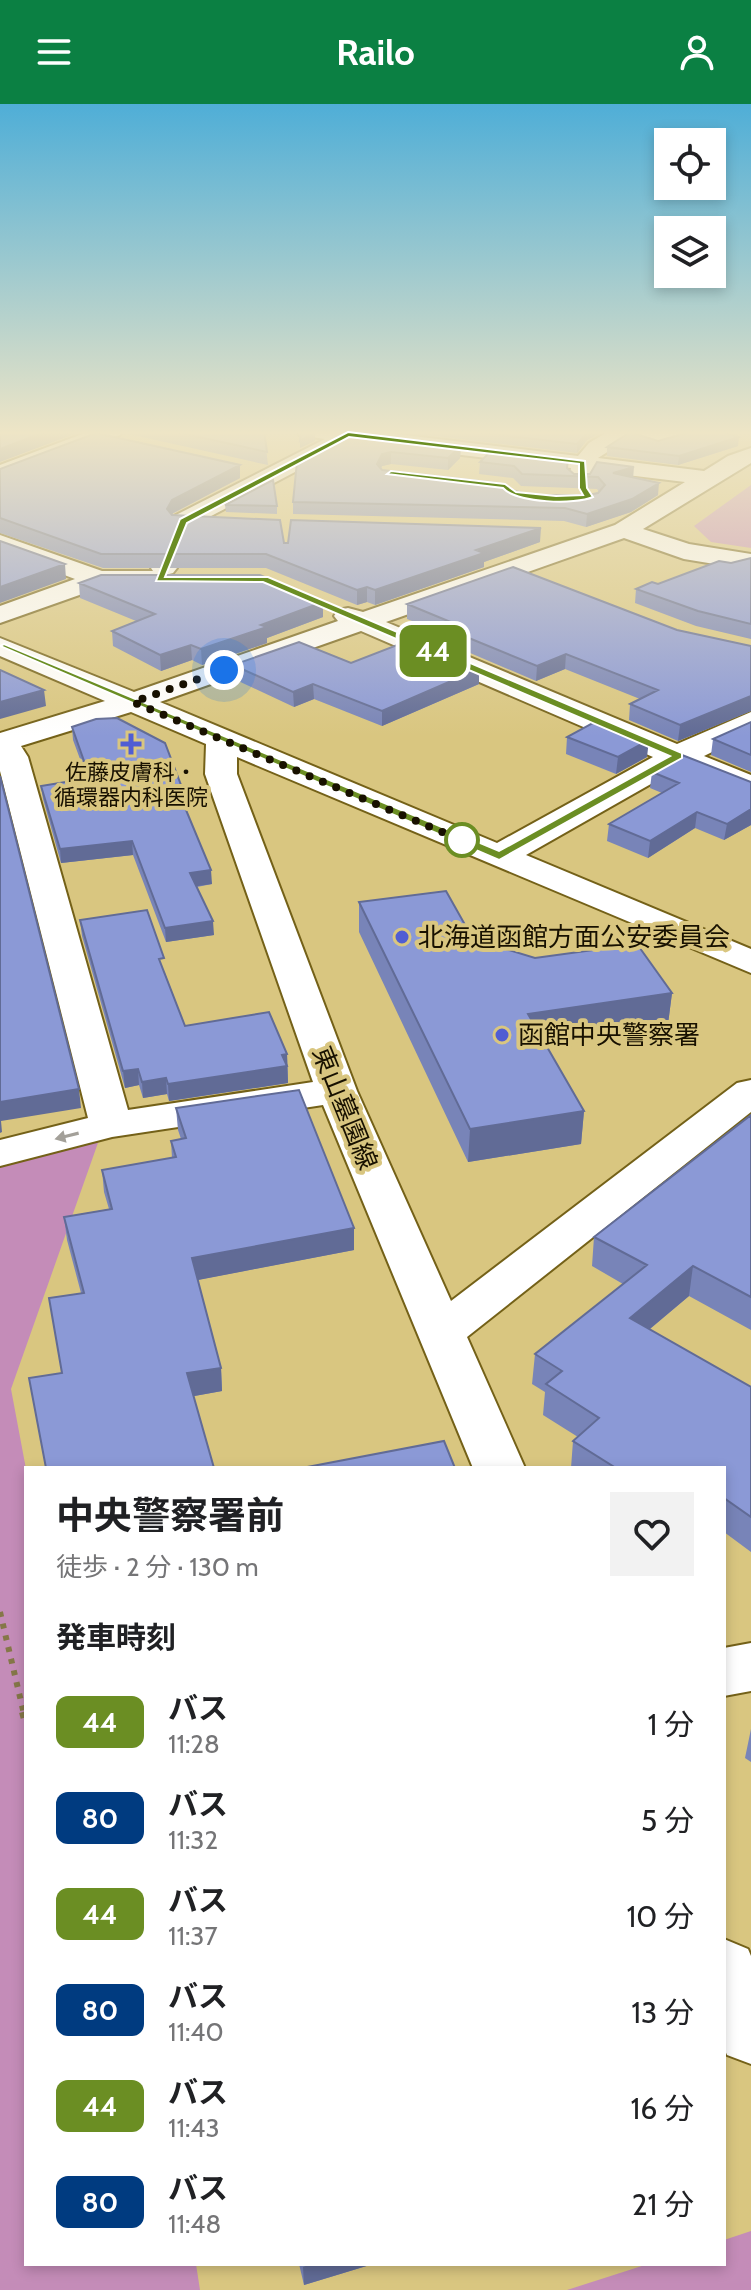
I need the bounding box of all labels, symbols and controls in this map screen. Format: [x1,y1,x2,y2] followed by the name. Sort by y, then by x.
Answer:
[32,30,76,74] icon: menu
[336,30,415,74] text: Railo
[675,30,719,74] icon: person
[654,128,726,288] map controls
[654,128,726,200] button: locate
[654,216,726,288] button: layers
[397,625,469,677] line badge: 44
[416,634,450,668] text: 44
[204,650,244,690] your location
[120,733,142,755] marker: 佐藤皮膚科・ 循環器内科医院
[54,759,208,811] place label: 佐藤皮膚科・ 循環器内科医院
[445,823,479,857] unlabelled marker
[418,921,730,953] place label: 北海道函館方面公安委員会
[393,928,411,946] marker: 北海道函館方面公安委員会
[518,1019,700,1051] place label: 函館中央警察署
[493,1026,511,1044] marker: 函館中央警察署
[306,1042,384,1174] street label: 東山墓園線
[54,1131,79,1143] one-way arrow
[56,1492,284,1539] text: 中央警察署前
[610,1492,694,1576] button: heart
[56,1551,259,1583] text: 徒歩 · 2 分 · 130 m
[56,1619,176,1656] text: 発車時刻
[168,1690,228,1727] text: バス
[83,1705,117,1739] text: 44
[647,1706,694,1743] text: 1 分
[168,1728,220,1760] text: 11:28
[168,1786,228,1823] text: バス
[82,1801,118,1835] text: 80
[641,1802,694,1839] text: 5 分
[168,1824,218,1856] text: 11:32
[168,1882,228,1919] text: バス
[83,1897,117,1931] text: 44
[627,1898,694,1935] text: 10 分
[168,1920,218,1952] text: 11:37
[168,1978,228,2015] text: バス
[82,1993,118,2027] text: 80
[631,1994,694,2031] text: 13 分
[168,2016,224,2048] text: 11:40
[168,2074,228,2111] text: バス
[83,2089,117,2123] text: 44
[630,2090,694,2127] text: 16 分
[168,2112,219,2144] text: 11:43
[168,2170,228,2207] text: バス
[82,2185,118,2219] text: 80
[632,2186,694,2223] text: 21 分
[168,2208,221,2240] text: 11:48

